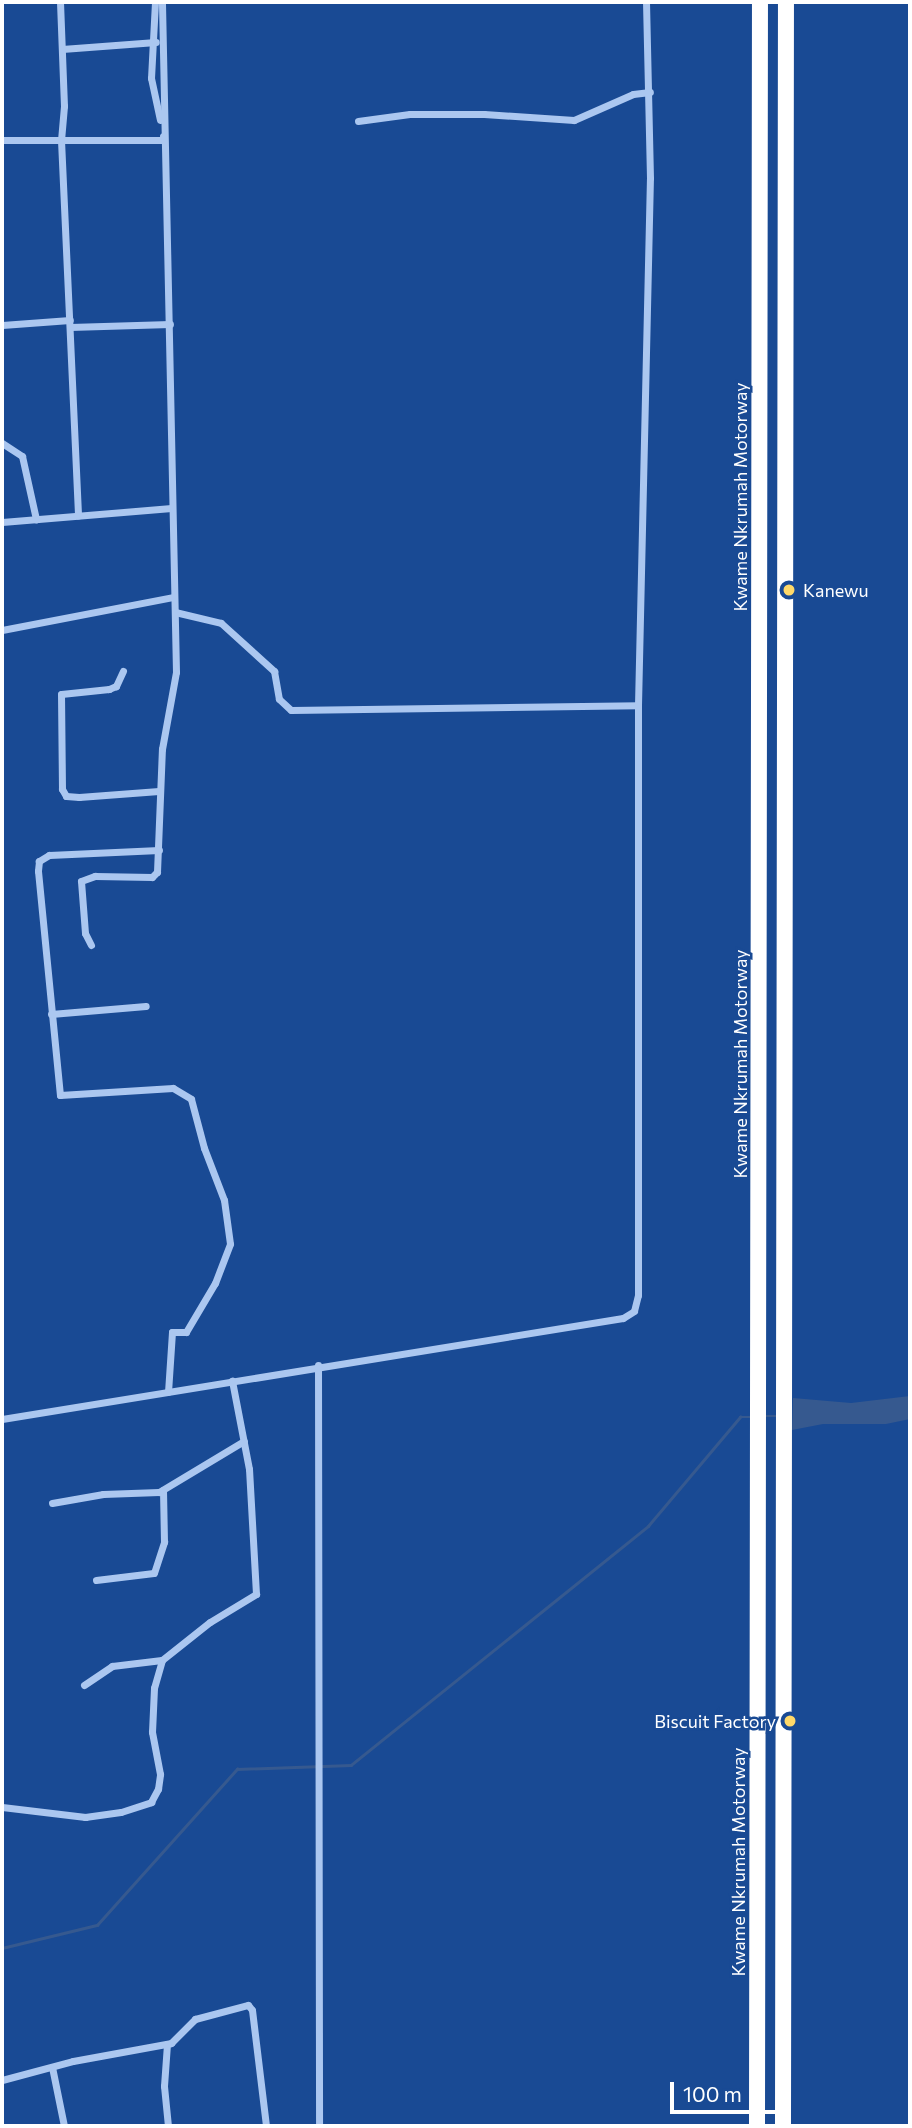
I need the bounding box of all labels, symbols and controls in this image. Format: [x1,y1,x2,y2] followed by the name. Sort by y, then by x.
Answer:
[729,383,751,611] street label: Kwame Nkrumah Motorway
[803,579,869,601] place label: Kanewu
[781,582,797,598] marker: Kanewu
[729,950,751,1178] street label: Kwame Nkrumah Motorway
[654,1710,776,1732] place label: Biscuit Factory
[782,1713,798,1729] marker: Biscuit Factory
[727,1748,749,1976] street label: Kwame Nkrumah Motorway
[674,2068,791,2112] scale bar
[683,2081,742,2106] text: 100 m

